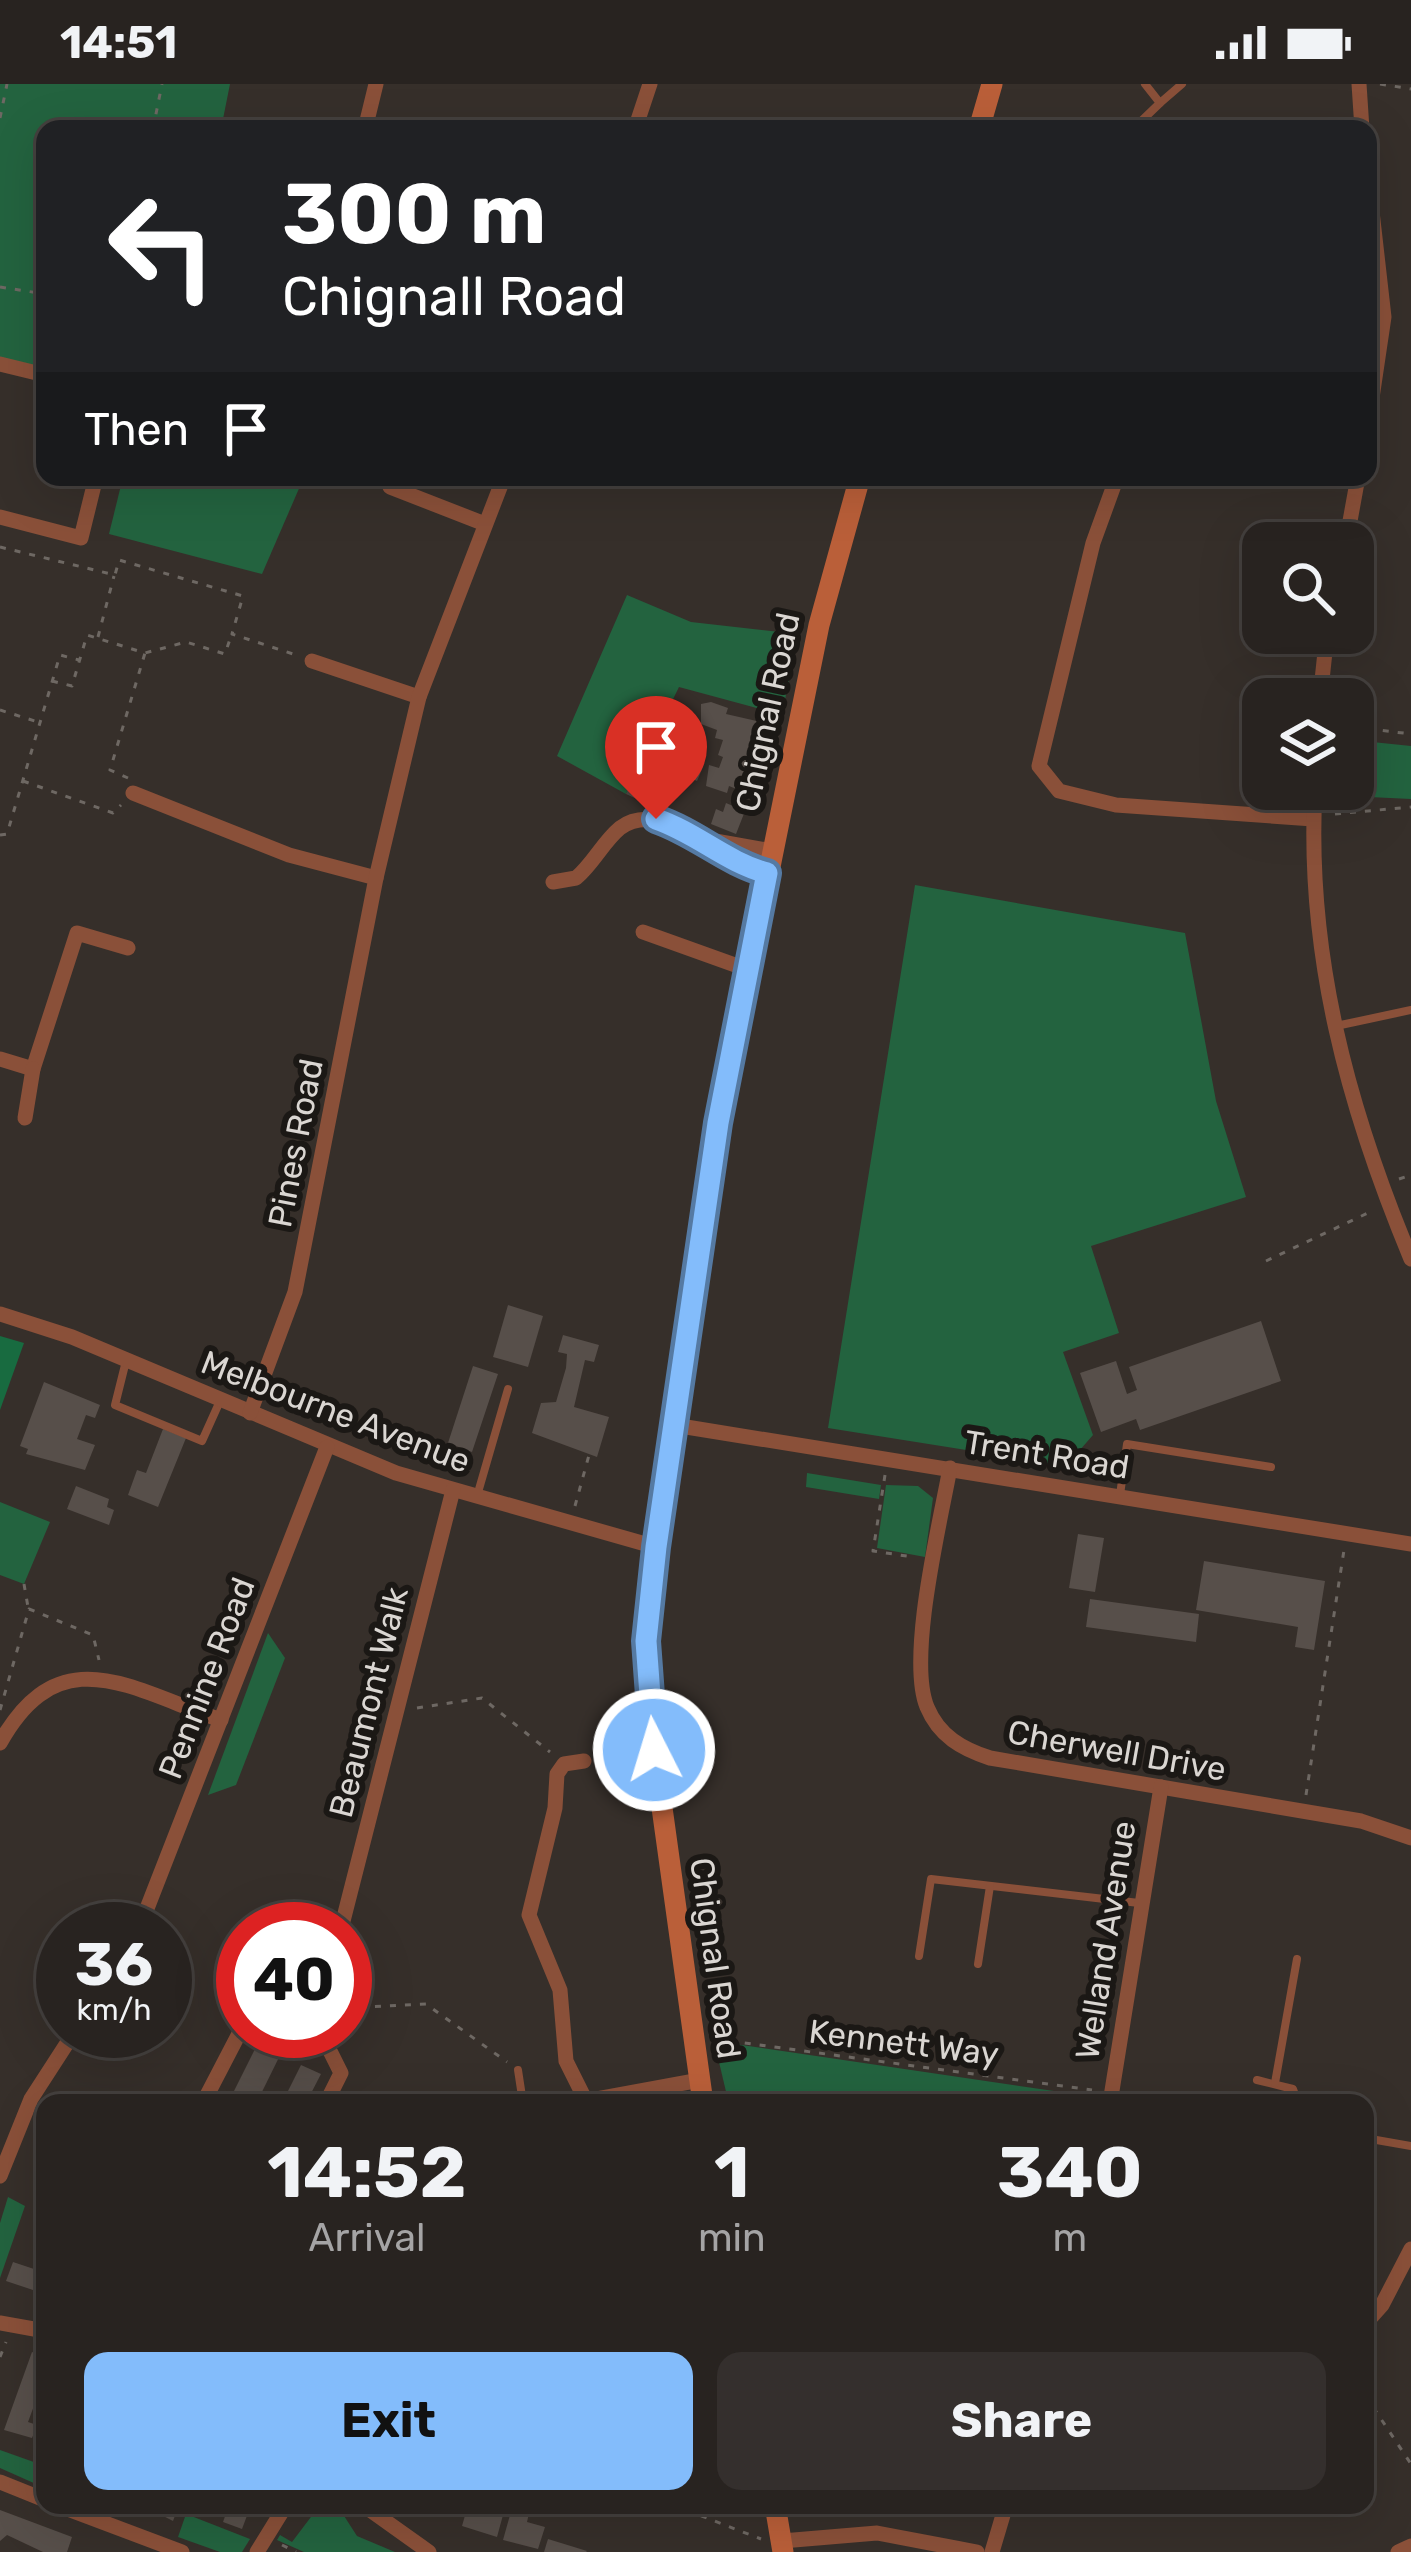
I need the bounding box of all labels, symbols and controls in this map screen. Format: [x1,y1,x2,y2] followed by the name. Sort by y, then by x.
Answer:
[60,16,177,69] text: 14:51
[282,164,546,264] text: 300 m
[84,168,240,324] icon: left
[282,265,626,329] text: Chignall Road
[213,396,279,462] icon: arrive
[84,403,189,456] text: Then
[1242,522,1374,810] map controls
[1242,522,1374,654] button: search
[727,609,808,815] street label: Chignal Road
[1242,678,1374,810] button: layers
[605,696,707,819] pin
[623,714,689,780] icon: arrive
[260,1056,331,1231] street label: Pines Road
[196,1342,476,1481] street label: Melbourne Avenue
[962,1422,1132,1487] street label: Trent Road
[150,1572,263,1784] street label: Pennine Road
[321,1583,416,1821] street label: Beaumont Walk
[591,1687,717,1813] position arrow
[1005,1712,1229,1789] street label: Cherwell Drive
[1067,1818,1144,2062] street label: Welland Avenue
[682,1855,749,2061] street label: Chignal Road
[216,1902,372,2058] speed limit sign: 40
[75,1929,153,2000] text: 36
[77,1992,151,2028] text: km/h
[807,2012,1001,2073] street label: Kennett Way
[267,2130,467,2215] text: 14:52
[714,2130,750,2215] text: 1
[997,2130,1143,2215] text: 340
[308,2215,426,2261] text: Arrival
[698,2215,766,2261] text: min
[1052,2215,1087,2261] text: m
[84,2352,693,2490] button: Exit
[717,2352,1326,2490] button: Share

